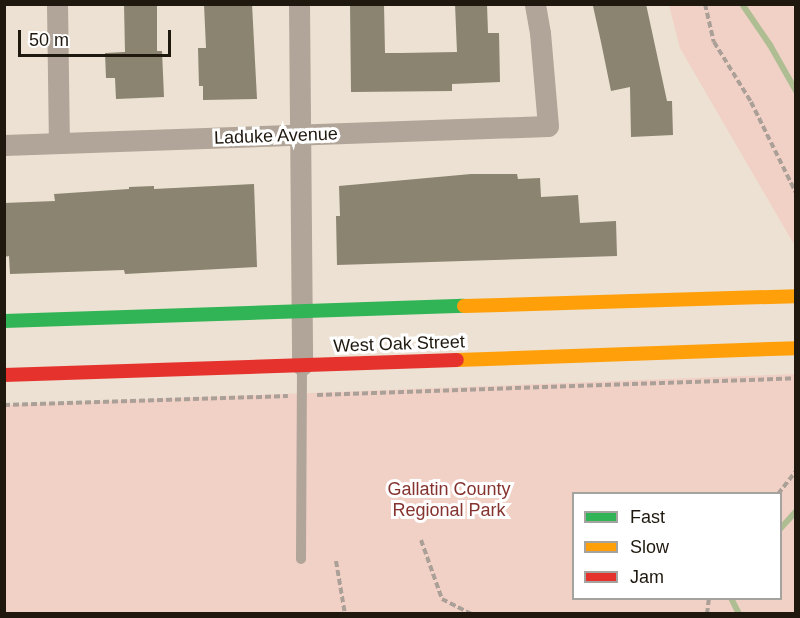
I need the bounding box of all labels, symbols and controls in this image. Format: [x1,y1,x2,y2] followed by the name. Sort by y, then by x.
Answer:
[21,18,174,56] scale bar
[29,30,69,50] text: 50 m
[213,123,339,149] street label: Laduke Avenue
[333,331,465,357] street label: West Oak Street
[387,479,511,522] park label: Gallatin County Regional Park
[572,492,782,600] legend
[630,507,665,527] text: Fast
[630,537,669,557] text: Slow
[630,567,664,587] text: Jam

